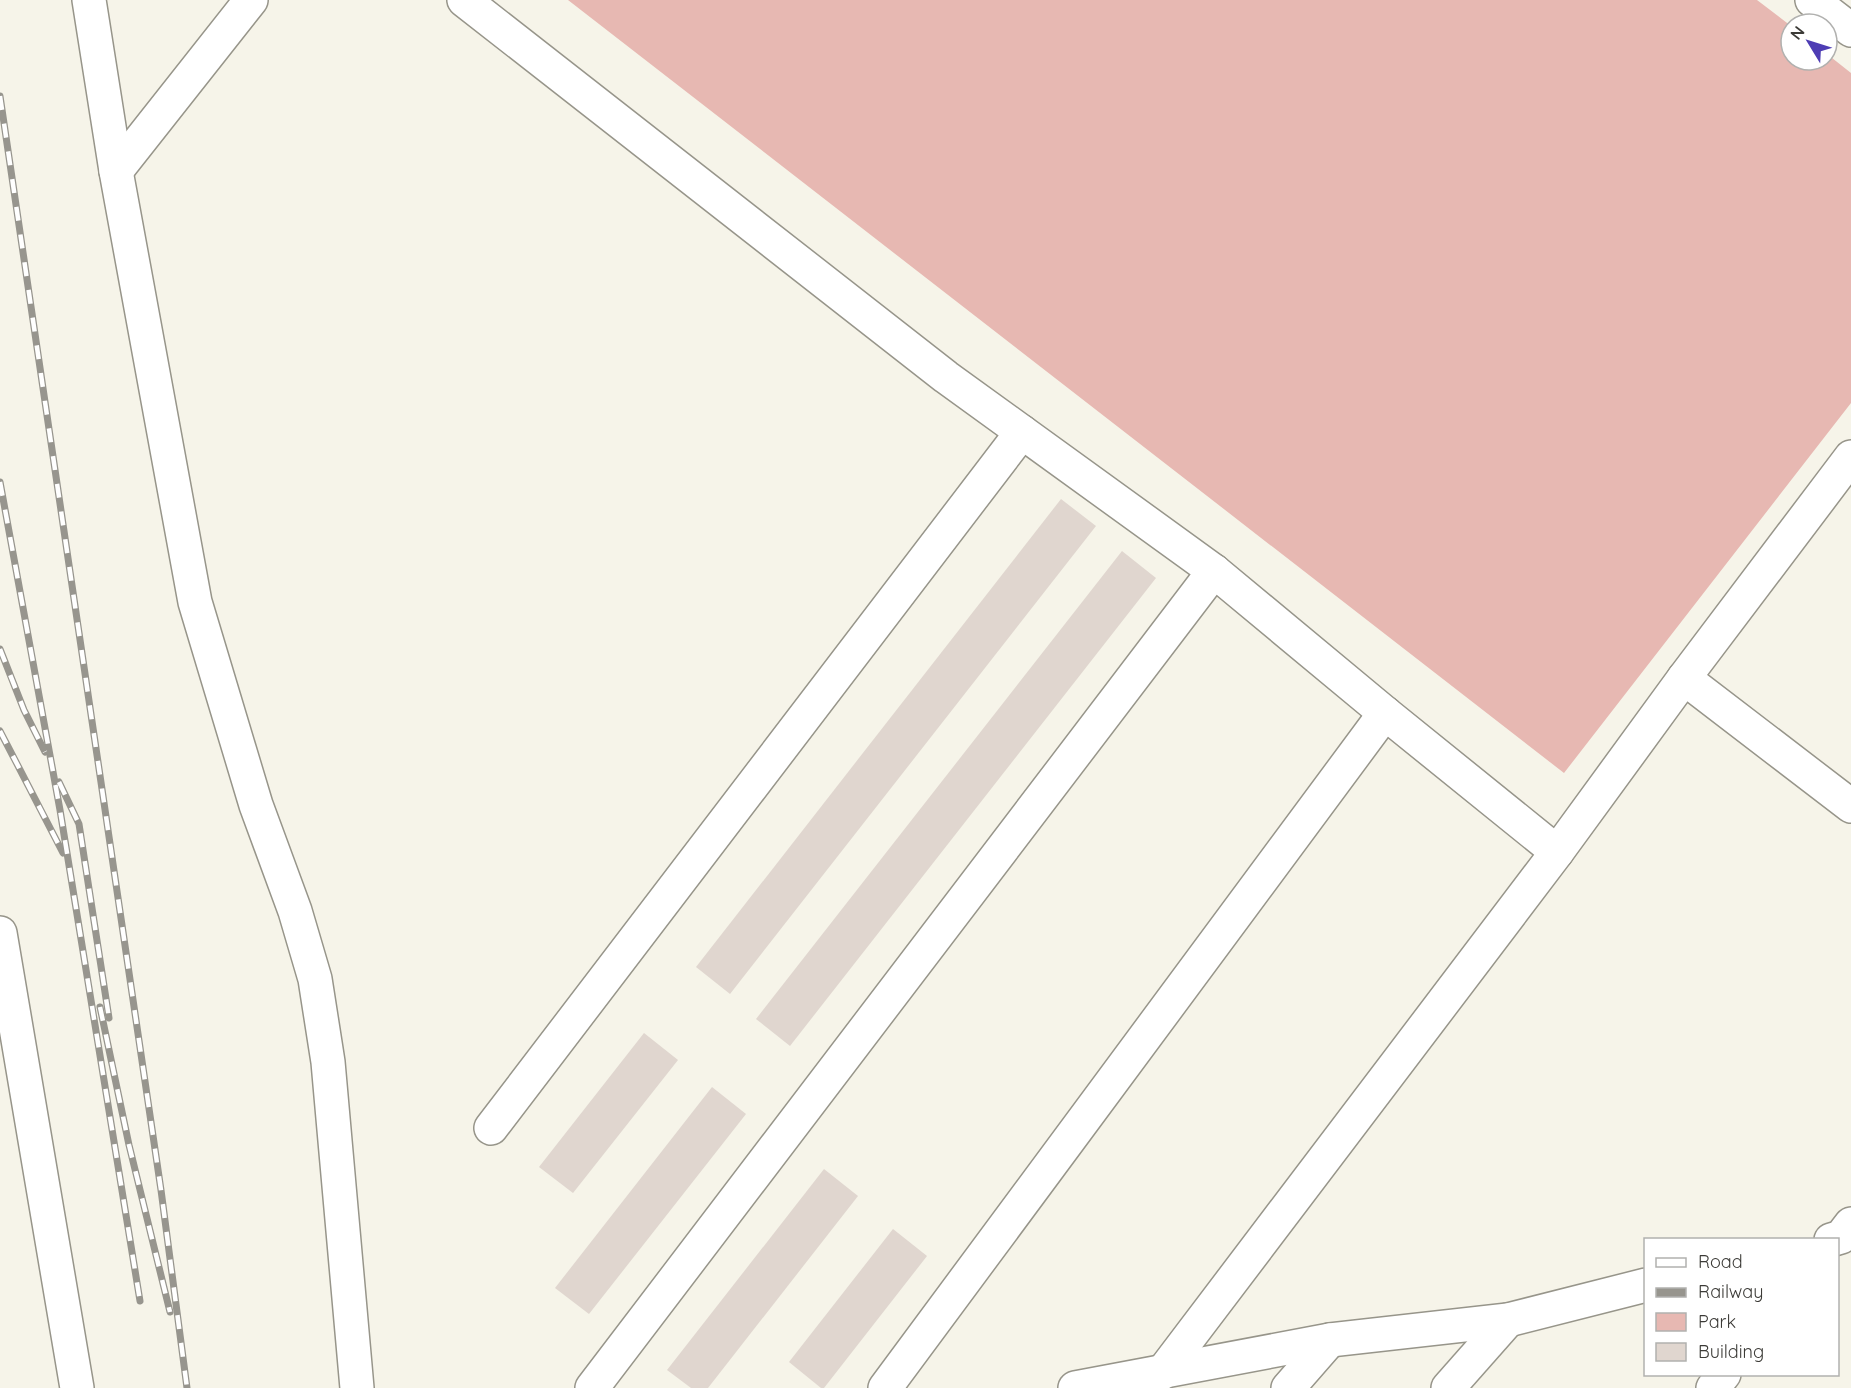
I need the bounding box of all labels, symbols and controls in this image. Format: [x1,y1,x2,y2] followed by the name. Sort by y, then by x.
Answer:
[1779,12,1839,72] north arrow
[1786,22,1809,44] text: N
[1644,1238,1839,1376] legend
[1698,1250,1743,1273] text: Road
[1698,1280,1764,1303] text: Railway
[1698,1310,1736,1333] text: Park
[1698,1340,1764,1363] text: Building

